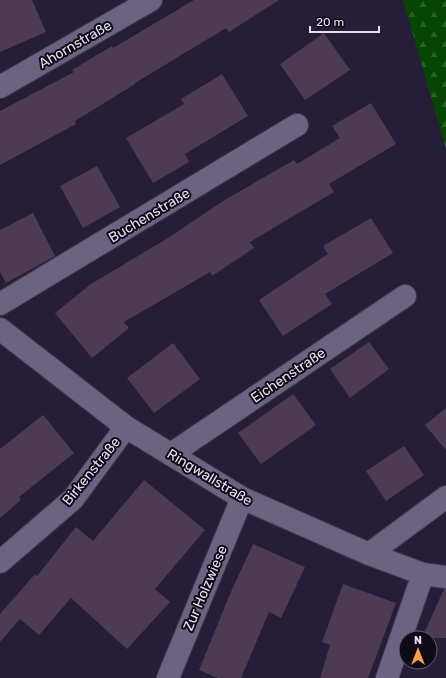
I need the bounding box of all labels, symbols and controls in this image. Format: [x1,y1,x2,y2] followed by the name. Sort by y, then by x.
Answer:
[310,8,379,34] scale bar
[316,15,344,29] text: 20 m
[36,17,115,72] street label: Ahornstraße
[105,184,193,246] street label: Buchenstraße
[248,344,329,407] street label: Eichenstraße
[59,434,124,509] street label: Birkenstraße
[164,445,256,510] street label: Ringwallstraße
[180,543,231,633] street label: Zur Holzwiese
[398,630,438,670] north arrow
[414,634,422,647] text: N

